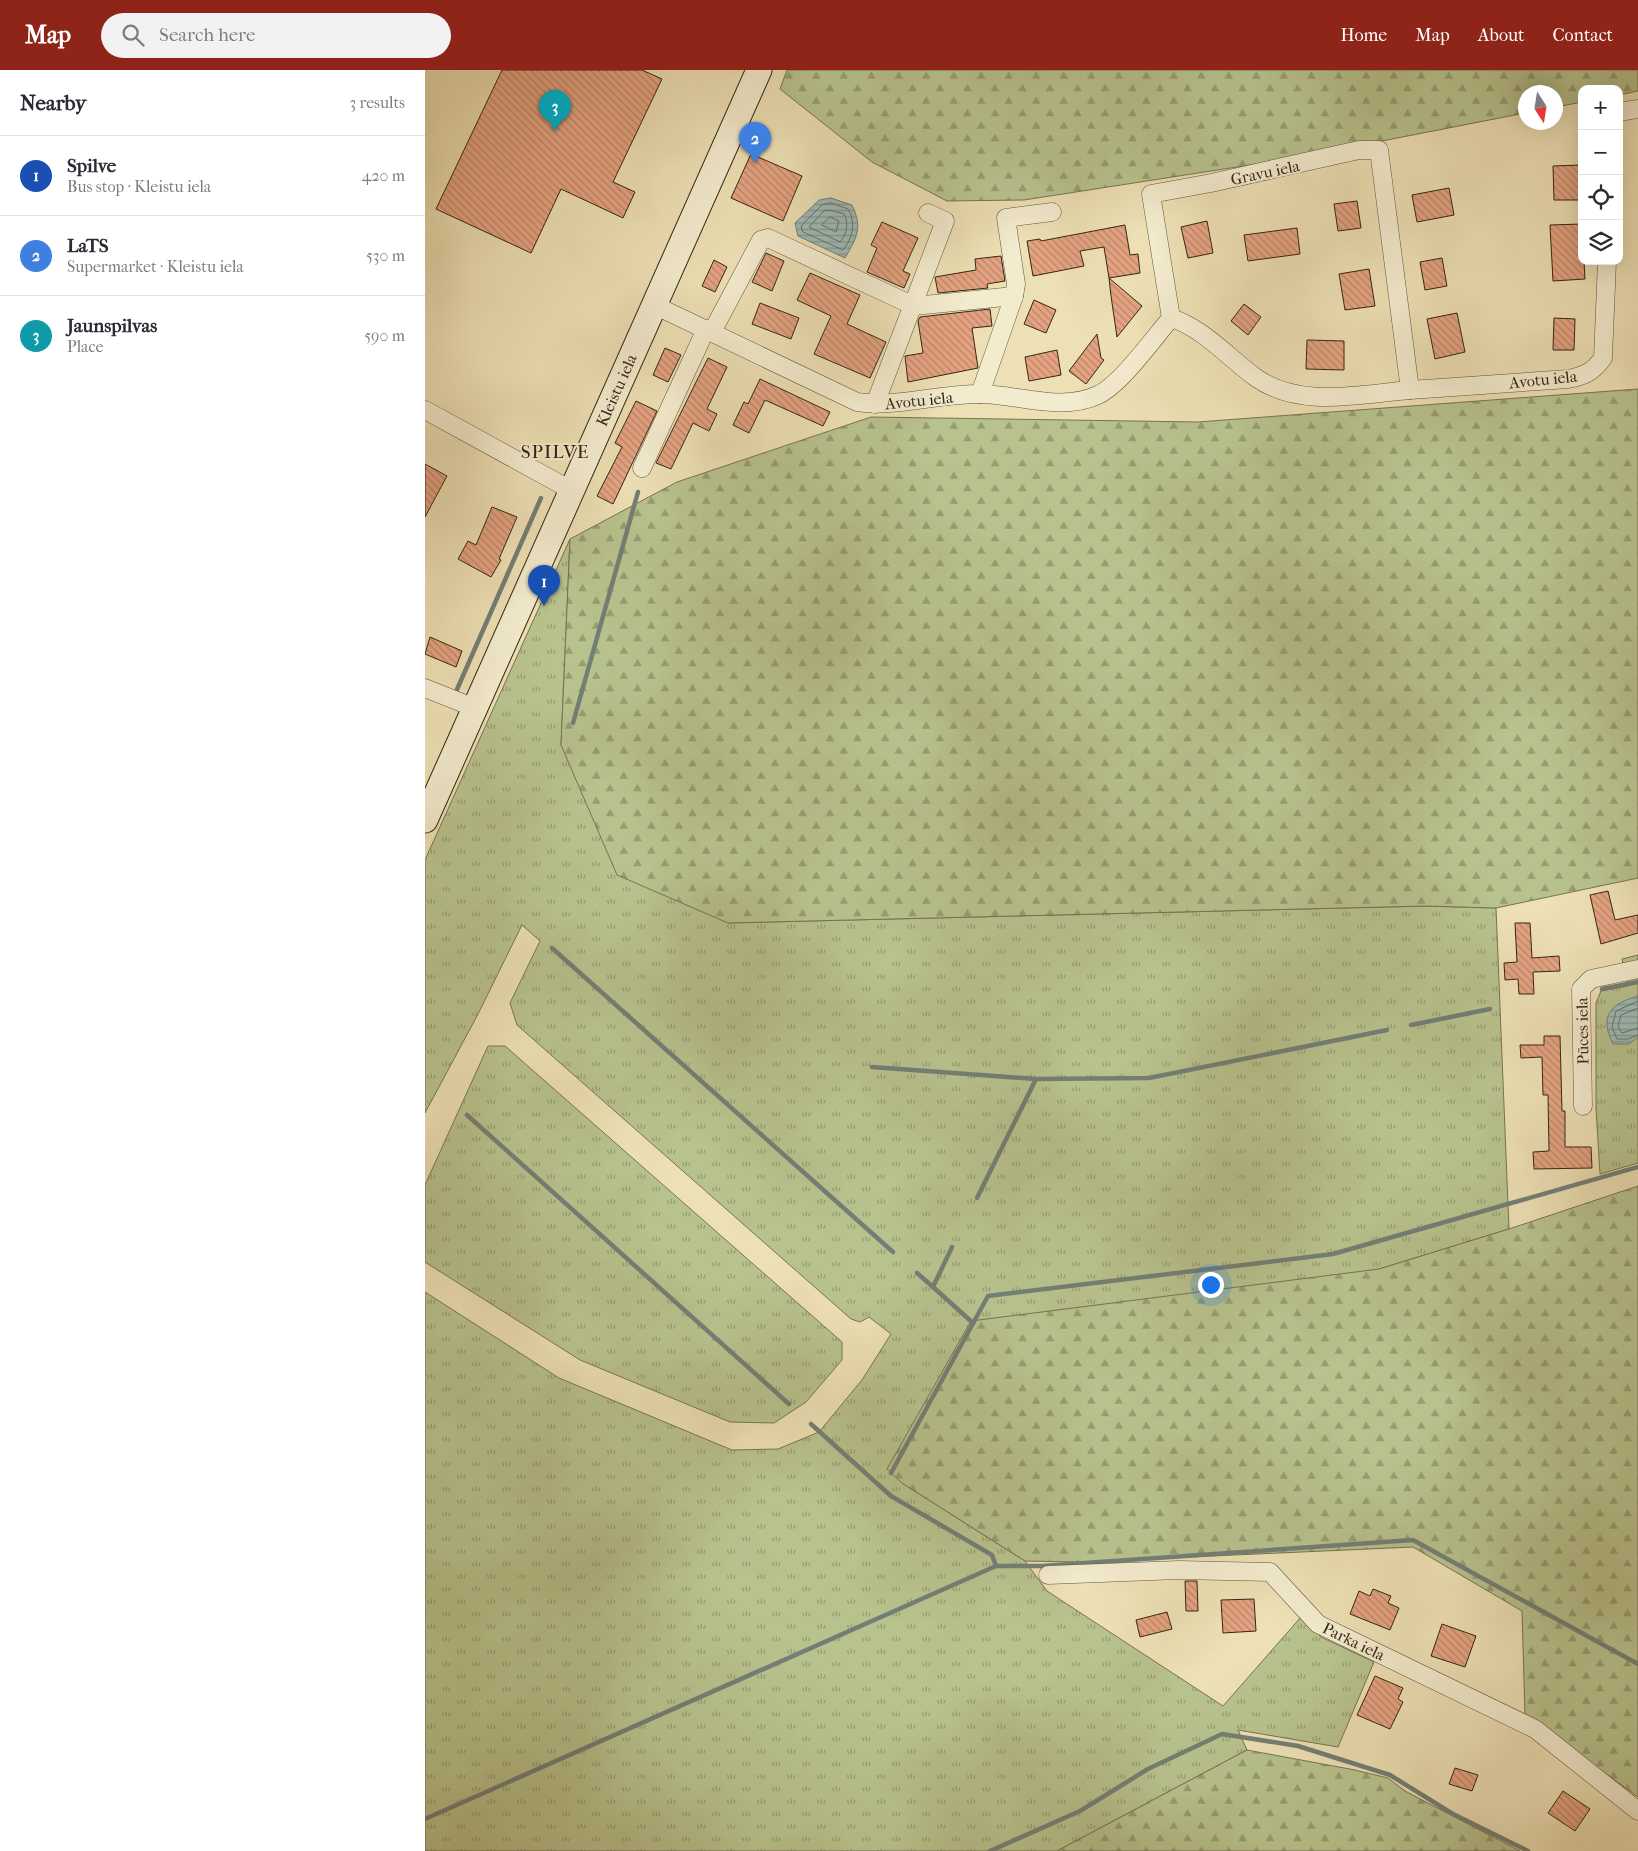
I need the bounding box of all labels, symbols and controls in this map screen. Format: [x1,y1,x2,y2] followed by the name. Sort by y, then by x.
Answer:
[101,13,451,58] search box
[25,21,71,49] text: Map
[119,21,147,49] icon: search
[159,24,255,46] text: Search here
[1340,25,1387,46] text: Home
[1415,25,1450,46] text: Map
[1478,25,1524,46] text: About
[1552,25,1613,46] text: Contact
[1518,85,1563,130] north arrow
[1578,85,1623,265] map controls
[1578,85,1623,130] button: +
[539,90,571,131] pin: 3
[20,91,86,115] text: Nearby
[349,93,405,112] text: 3 results
[739,122,771,163] pin: 2
[1578,130,1623,175] button: −
[67,155,116,177] text: Spilve
[1229,156,1302,189] street label: Gravu iela
[33,166,39,185] text: 1
[362,166,405,185] text: 420 m
[1578,175,1623,220] button: locate
[67,177,211,196] text: Bus stop · Kleistu iela
[1578,220,1623,265] button: layers
[67,235,109,257] text: LaTS
[32,246,40,265] text: 2
[366,246,405,265] text: 530 m
[67,257,244,276] text: Supermarket · Kleistu iela
[67,315,157,337] text: Jaunspilvas
[33,326,39,345] text: 3
[364,326,405,345] text: 590 m
[67,337,103,356] text: Place
[592,351,641,429] street label: Kleistu iela
[1507,366,1579,393] street label: Avotu iela
[883,387,955,414] street label: Avotu iela
[521,441,589,463] district label: SPILVE
[528,565,560,606] pin: 1
[1572,997,1593,1065] street label: Pūces iela
[1198,1272,1224,1298] your location
[1320,1618,1389,1665] street label: Parka iela

